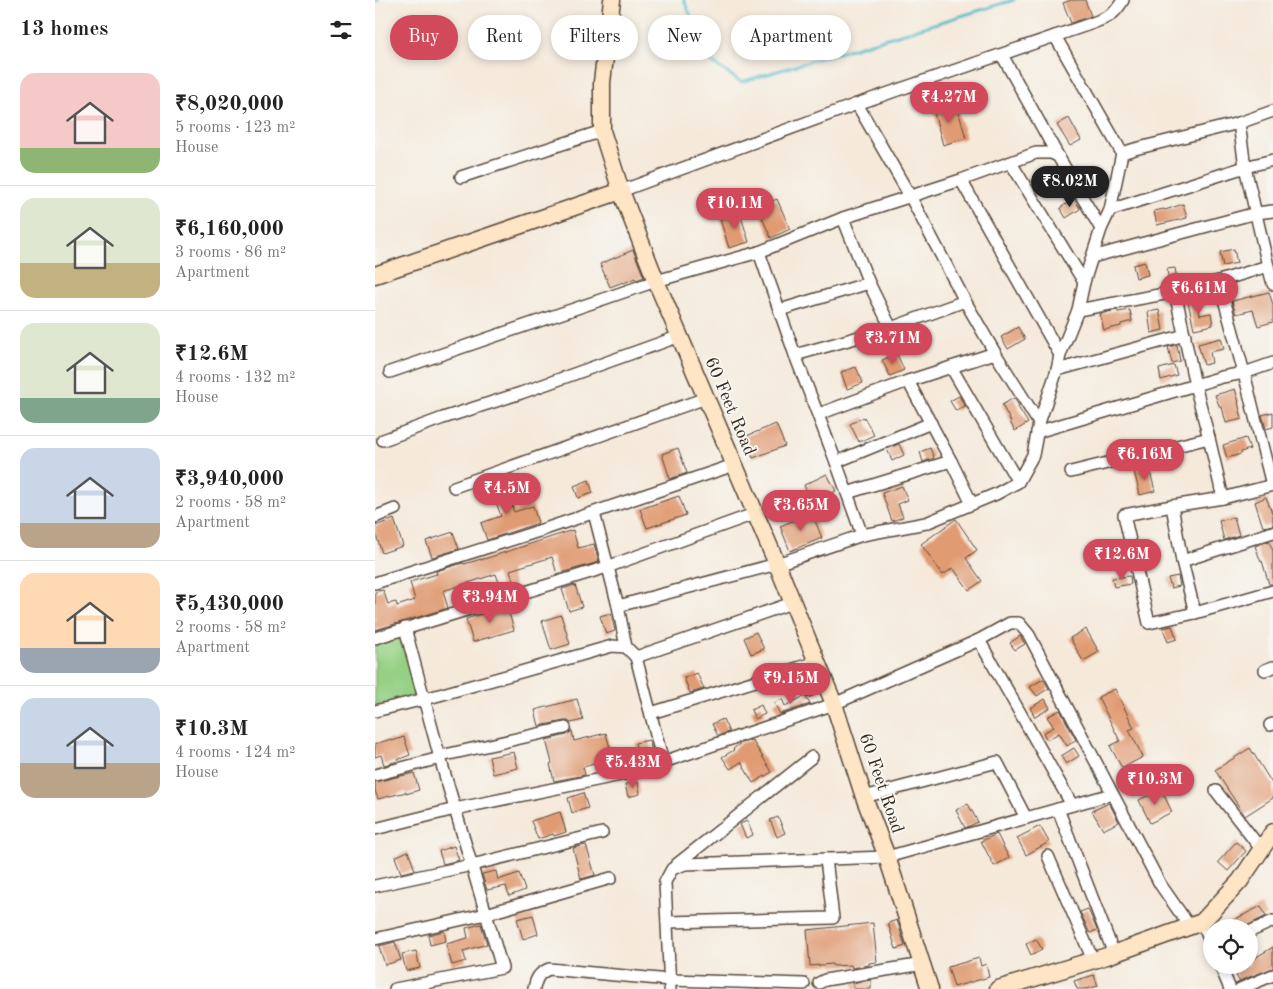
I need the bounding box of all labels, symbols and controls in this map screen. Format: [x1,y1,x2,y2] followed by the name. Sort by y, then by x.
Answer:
[390,15,458,60] chip: Buy
[468,15,541,60] chip: Rent
[551,15,638,60] chip: Filters
[648,15,721,60] chip: New
[731,15,851,60] chip: Apartment
[327,16,355,44] icon: filters
[20,19,108,40] text: 13 homes
[908,82,990,124] pin: ₹4.27M
[921,90,977,106] text: ₹4.27M
[60,93,120,153] icon: home
[175,94,284,115] text: ₹8,020,000
[175,120,295,136] text: 5 rooms · 123 m²
[175,140,218,156] text: House
[1029,166,1111,208] pin: ₹8.02M
[1042,174,1098,190] text: ₹8.02M
[694,188,776,230] pin: ₹10.1M
[707,196,763,212] text: ₹10.1M
[60,218,120,278] icon: home
[175,219,284,240] text: ₹6,160,000
[175,245,286,261] text: 3 rooms · 86 m²
[175,265,250,281] text: Apartment
[1158,272,1240,315] pin: ₹6.61M
[1171,281,1227,297] text: ₹6.61M
[852,322,934,365] pin: ₹3.71M
[865,331,921,347] text: ₹3.71M
[60,343,120,403] icon: home
[175,344,248,365] text: ₹12.6M
[701,355,759,458] street label: 60 Feet Road
[175,370,295,386] text: 4 rooms · 132 m²
[175,390,218,406] text: House
[1104,438,1186,481] pin: ₹6.16M
[1117,447,1173,463] text: ₹6.16M
[60,468,120,528] icon: home
[175,469,284,490] text: ₹3,940,000
[472,472,542,515] pin: ₹4.5M
[484,481,530,497] text: ₹4.5M
[760,490,842,532] pin: ₹3.65M
[175,495,286,511] text: 2 rooms · 58 m²
[773,498,829,514] text: ₹3.65M
[175,515,250,531] text: Apartment
[1081,538,1163,581] pin: ₹12.6M
[1094,547,1150,563] text: ₹12.6M
[449,582,531,624] pin: ₹3.94M
[462,590,518,606] text: ₹3.94M
[60,593,120,653] icon: home
[175,594,284,615] text: ₹5,430,000
[175,620,286,636] text: 2 rooms · 58 m²
[175,640,250,656] text: Apartment
[750,662,832,705] pin: ₹9.15M
[763,671,819,687] text: ₹9.15M
[60,718,120,778] icon: home
[175,719,248,740] text: ₹10.3M
[855,731,907,836] street label: 60 Feet Road
[175,745,295,761] text: 4 rooms · 124 m²
[592,746,674,789] pin: ₹5.43M
[605,755,661,771] text: ₹5.43M
[1114,764,1196,806] pin: ₹10.3M
[175,765,218,781] text: House
[1127,772,1183,788] text: ₹10.3M
[1203,919,1258,974] map controls
[1203,919,1258,974] button: locate

